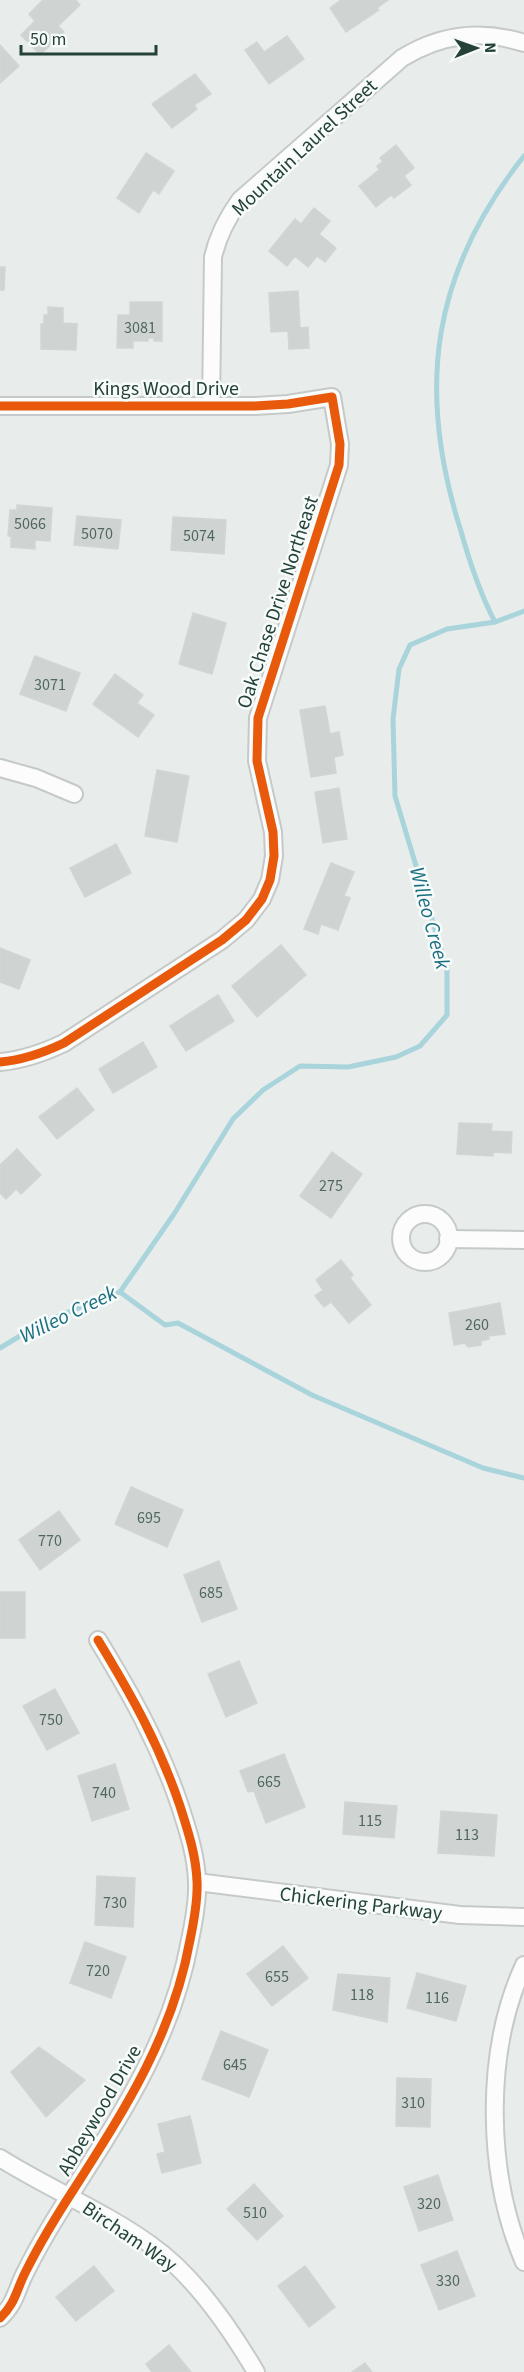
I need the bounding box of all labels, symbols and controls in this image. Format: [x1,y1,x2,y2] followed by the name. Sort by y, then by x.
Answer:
[21,18,156,56] scale bar
[446,18,506,78] north arrow
[30,27,66,52] text: 50 m
[479,42,501,53] text: N
[226,73,384,223] street label: Mountain Laurel Street
[124,317,156,339] house number: 3081
[93,375,239,403] street label: Kings Wood Drive
[230,492,326,712] street label: Oak Chase Drive Northeast
[14,513,46,535] house number: 5066
[81,523,113,545] house number: 5070
[183,525,215,547] house number: 5074
[34,674,66,696] house number: 3071
[402,863,458,974] water label: Willeo Creek
[319,1175,343,1197] house number: 275
[14,1277,123,1351] water label: Willeo Creek
[465,1314,489,1336] house number: 260
[137,1507,161,1529] house number: 695
[38,1530,62,1552] house number: 770
[199,1582,223,1604] house number: 685
[39,1709,63,1731] house number: 750
[257,1771,281,1793] house number: 665
[92,1782,116,1804] house number: 740
[358,1810,382,1832] house number: 115
[455,1824,479,1846] house number: 113
[278,1880,444,1928] street label: Chickering Parkway
[103,1892,127,1914] house number: 730
[86,1960,110,1982] house number: 720
[265,1966,289,1988] house number: 655
[350,1984,374,2006] house number: 118
[425,1987,449,2009] house number: 116
[51,2040,149,2181] street label: Abbeywood Drive
[223,2054,247,2076] house number: 645
[401,2092,425,2114] house number: 310
[417,2193,441,2215] house number: 320
[76,2195,183,2279] street label: Bircham Way
[243,2202,267,2224] house number: 510
[436,2270,460,2292] house number: 330

